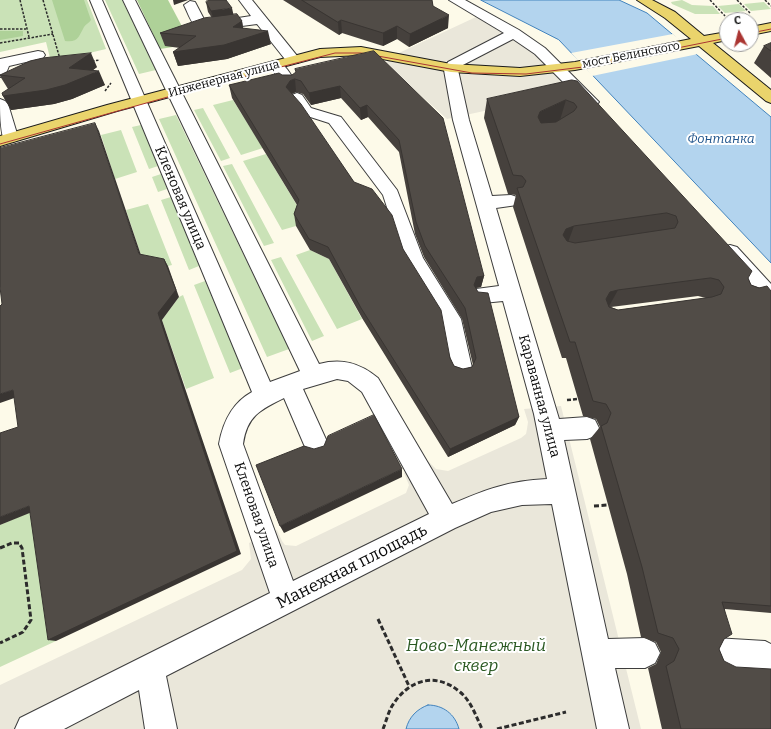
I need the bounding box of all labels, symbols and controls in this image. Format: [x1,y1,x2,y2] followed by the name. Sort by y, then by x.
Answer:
[719,12,759,52] north arrow
[733,14,742,27] text: С
[581,38,681,72] street label: мост Белинского
[167,57,281,101] street label: Инженерная улица
[687,131,755,147] water label: Фонтанка
[151,144,209,252] street label: Кленовая улица
[515,333,563,459] street label: Караванная улица
[230,460,282,570] street label: Кленовая улица
[273,520,431,614] street label: Манежная площадь
[406,636,546,676] park label: Ново-Манежный сквер

